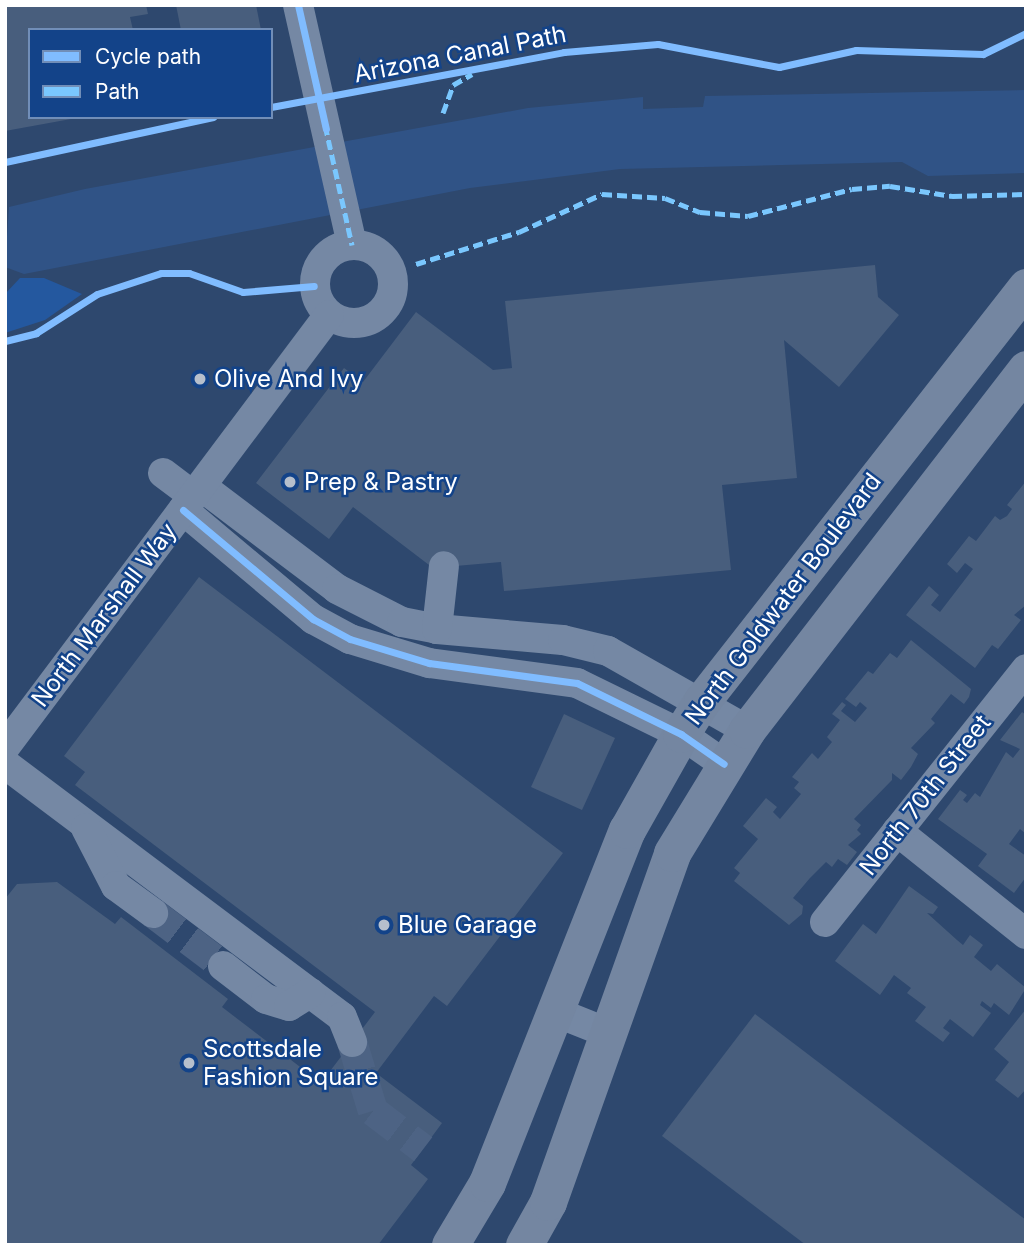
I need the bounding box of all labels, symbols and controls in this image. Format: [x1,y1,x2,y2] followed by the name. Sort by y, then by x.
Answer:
[351,19,569,89] street label: Arizona Canal Path
[28,28,273,119] legend
[95,44,201,69] text: Cycle path
[95,79,140,104] text: Path
[214,365,363,393] place label: Olive And Ivy
[192,371,208,387] marker: Olive And Ivy
[679,467,887,731] street label: North Goldwater Boulevard
[304,468,458,496] place label: Prep & Pastry
[282,474,298,490] marker: Prep & Pastry
[26,517,182,713] street label: North Marshall Way
[853,709,997,881] street label: North 70th Street
[398,911,537,939] place label: Blue Garage
[376,917,392,933] marker: Blue Garage
[203,1035,378,1091] place label: Scottsdale Fashion Square
[181,1055,197,1071] marker: Scottsdale Fashion Square

